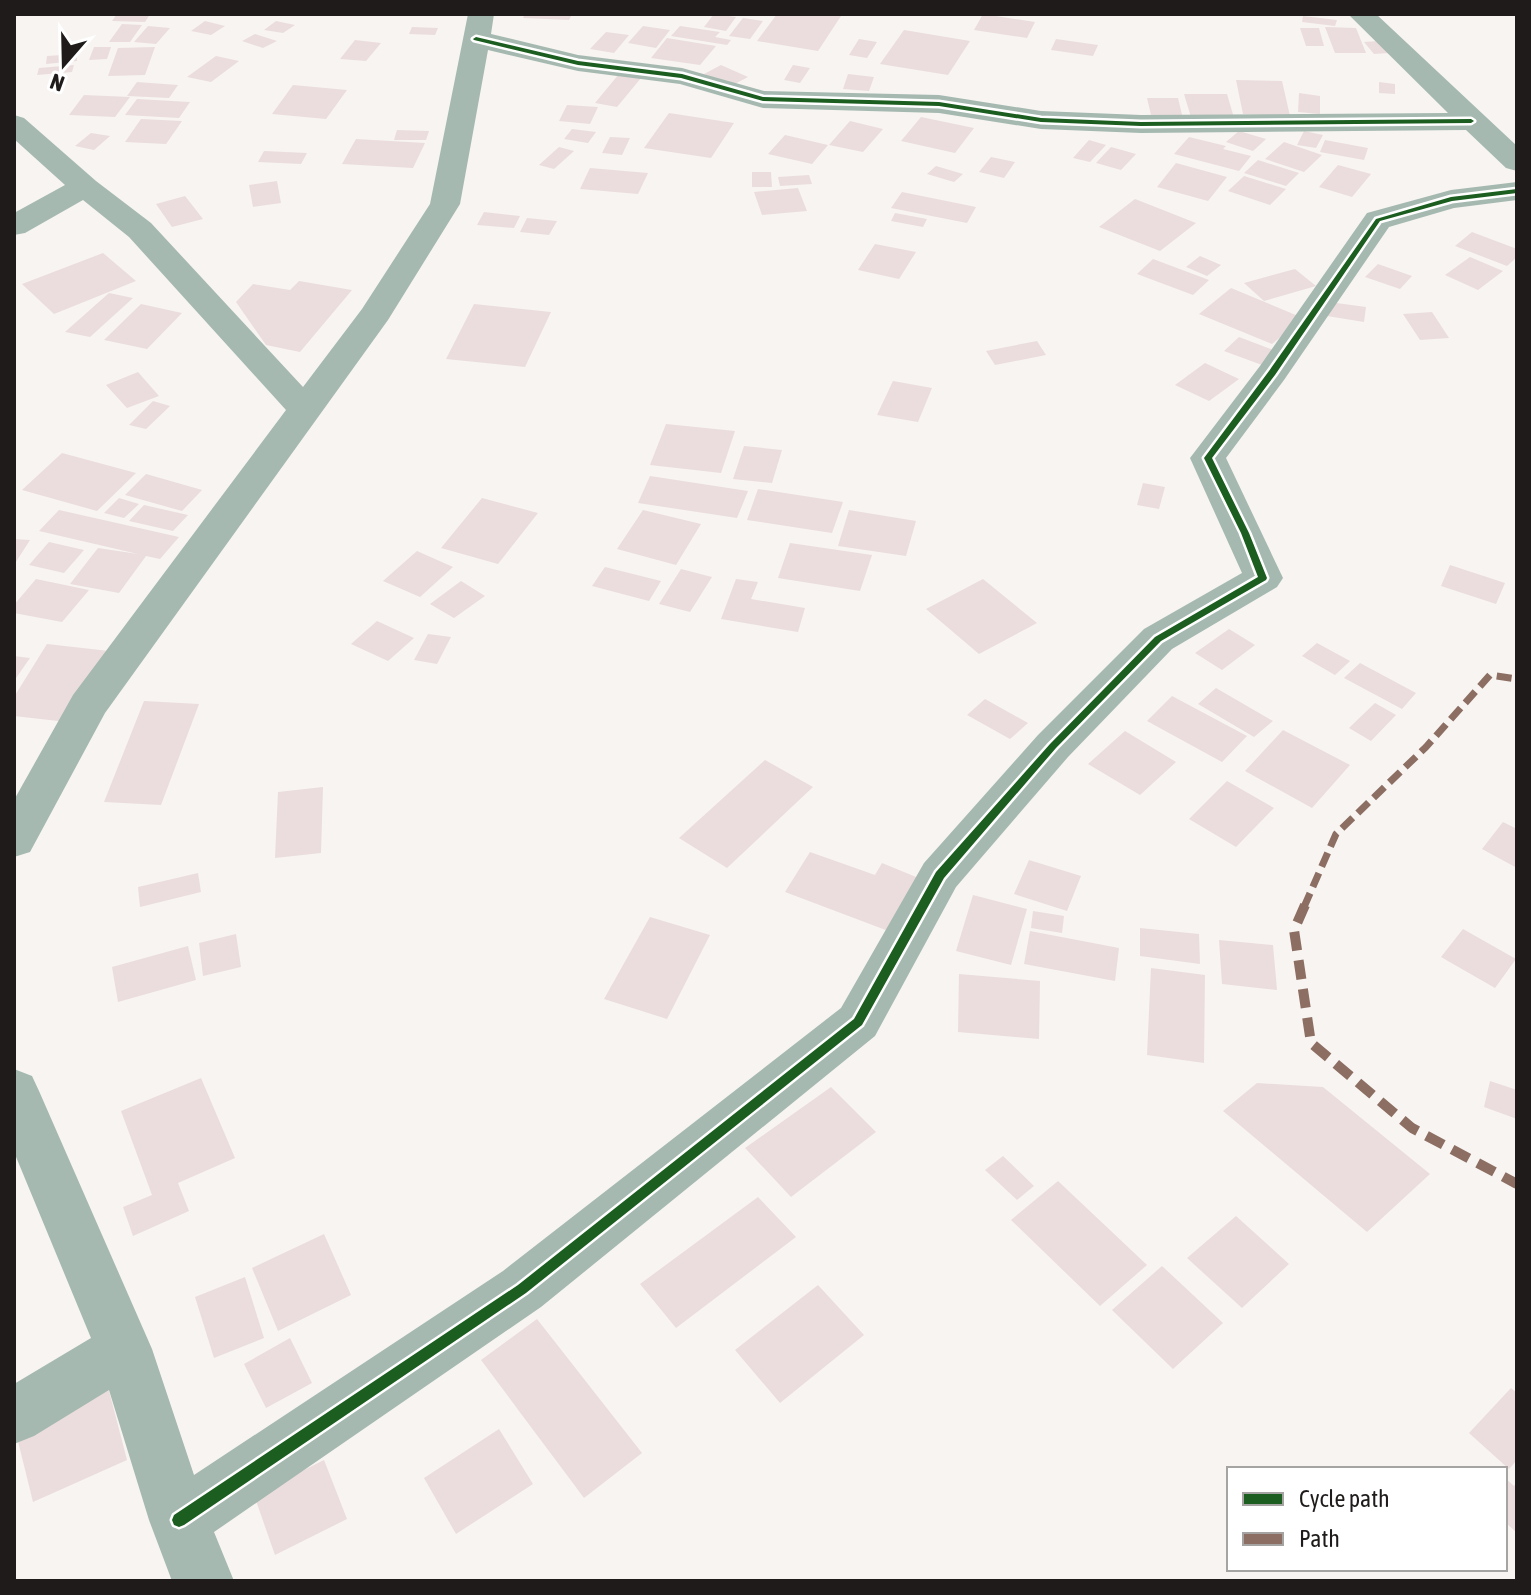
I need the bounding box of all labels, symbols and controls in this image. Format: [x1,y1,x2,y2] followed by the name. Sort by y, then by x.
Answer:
[24,24,104,104] north arrow
[47,68,68,97] text: N
[1227,1467,1507,1571] legend
[1299,1485,1390,1512] text: Cycle path
[1299,1525,1340,1552] text: Path

